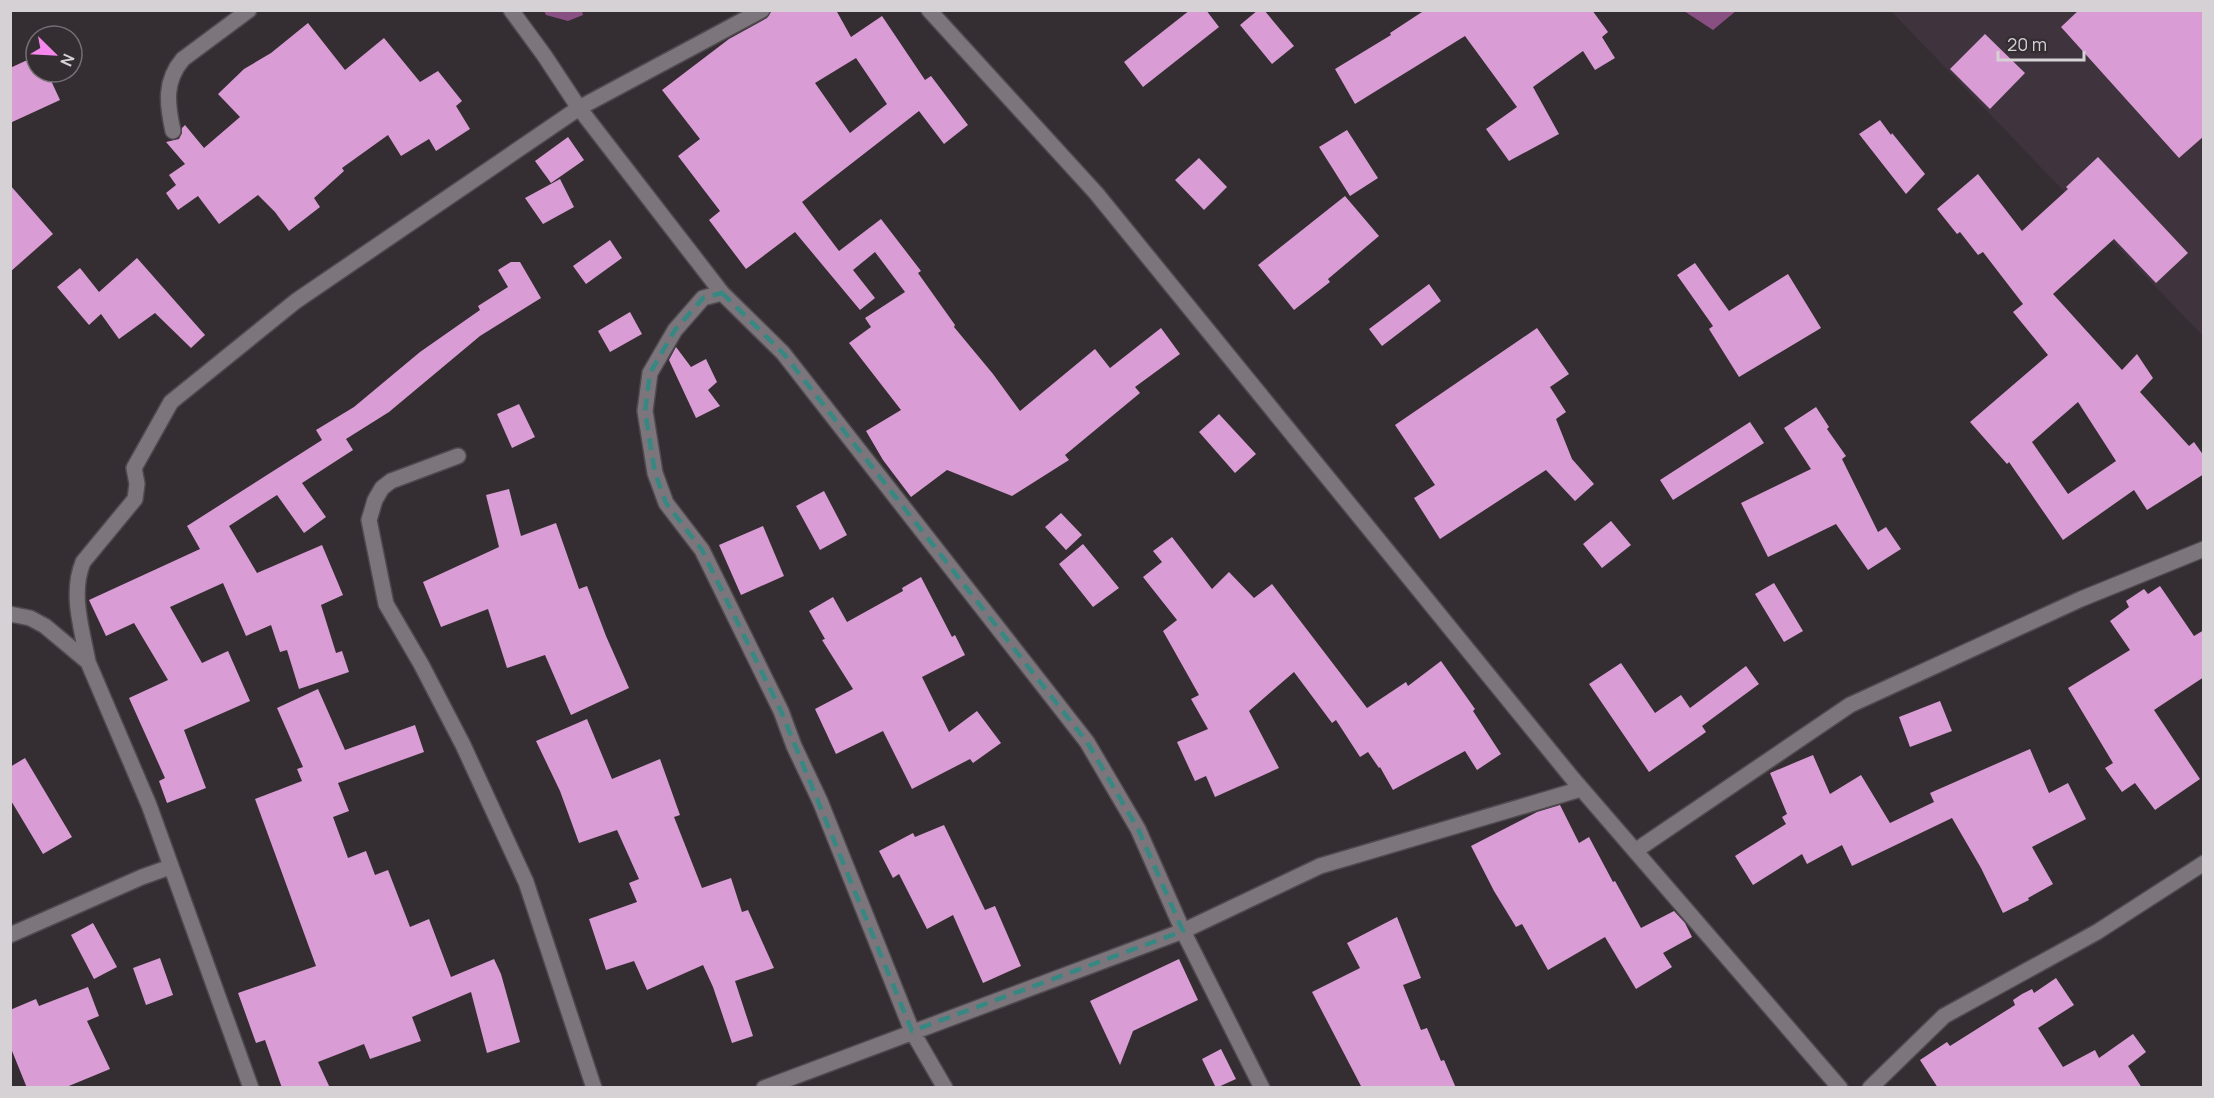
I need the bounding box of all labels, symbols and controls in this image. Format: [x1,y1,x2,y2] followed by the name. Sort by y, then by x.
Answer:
[24,24,84,84] north arrow
[1998,24,2084,62] scale bar
[2007,32,2047,56] text: 20 m
[55,50,80,70] text: N

